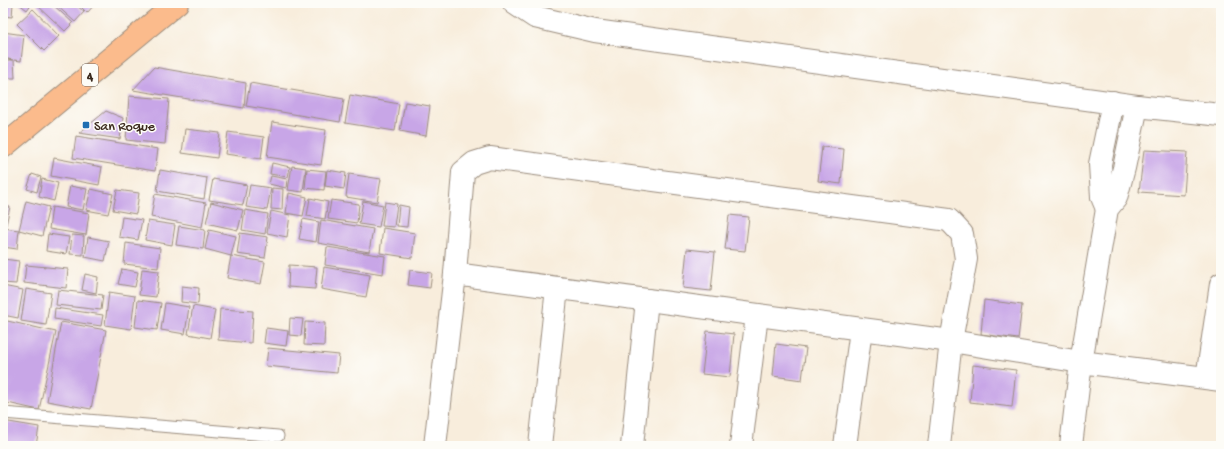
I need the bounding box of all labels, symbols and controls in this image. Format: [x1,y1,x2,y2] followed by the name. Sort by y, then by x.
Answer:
[82,64,98,86] road number: 4
[94,119,156,136] place label: San Roque
[81,120,91,130] marker: San Roque

